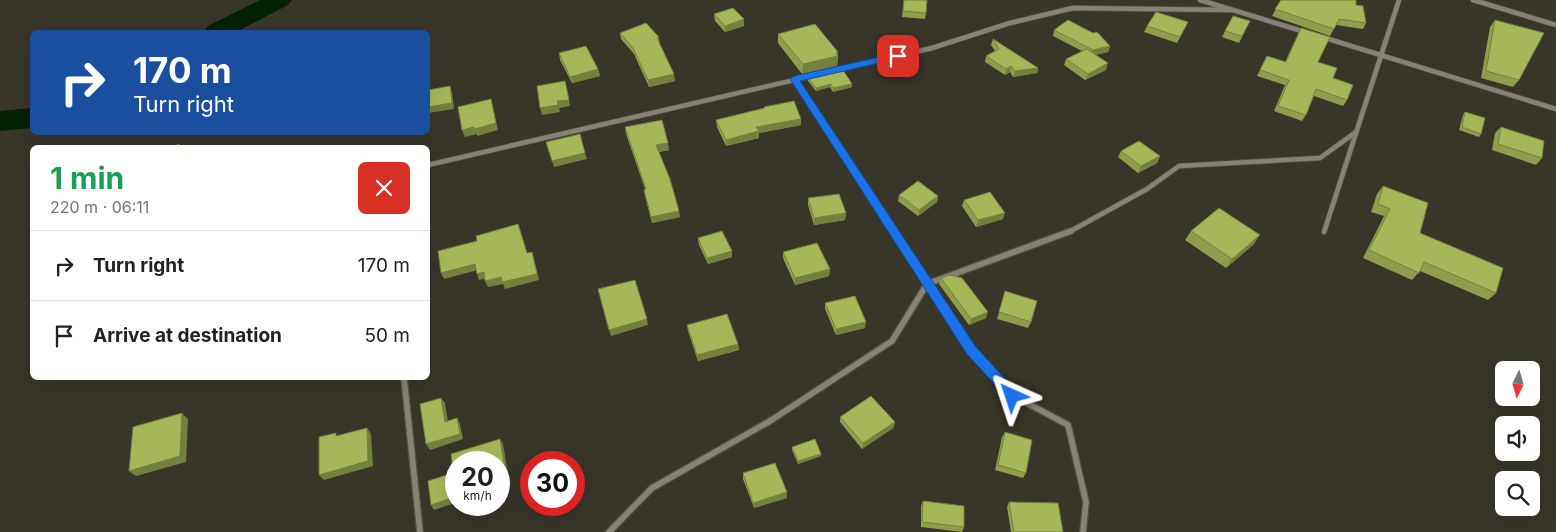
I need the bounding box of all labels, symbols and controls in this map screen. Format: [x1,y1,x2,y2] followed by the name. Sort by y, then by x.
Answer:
[877,35,919,77] pin
[884,42,912,70] icon: arrive
[133,49,232,91] text: 170 m
[50,50,115,115] icon: right
[133,91,234,117] text: Turn right
[50,160,124,196] text: 1 min
[358,162,410,214] button: close
[50,197,149,217] text: 220 m · 06:11
[50,252,78,280] icon: right
[93,254,184,277] text: Turn right
[358,254,410,277] text: 170 m
[50,322,78,350] icon: arrive
[93,324,282,347] text: Arrive at destination
[364,324,410,347] text: 50 m
[1495,361,1540,406] north arrow
[1495,361,1540,516] map controls
[985,369,1037,421] position arrow
[1495,416,1540,461] button: sound
[520,451,585,516] speed limit sign: 30
[461,462,494,492] text: 20
[1495,471,1540,516] button: search
[463,488,492,503] text: km/h

